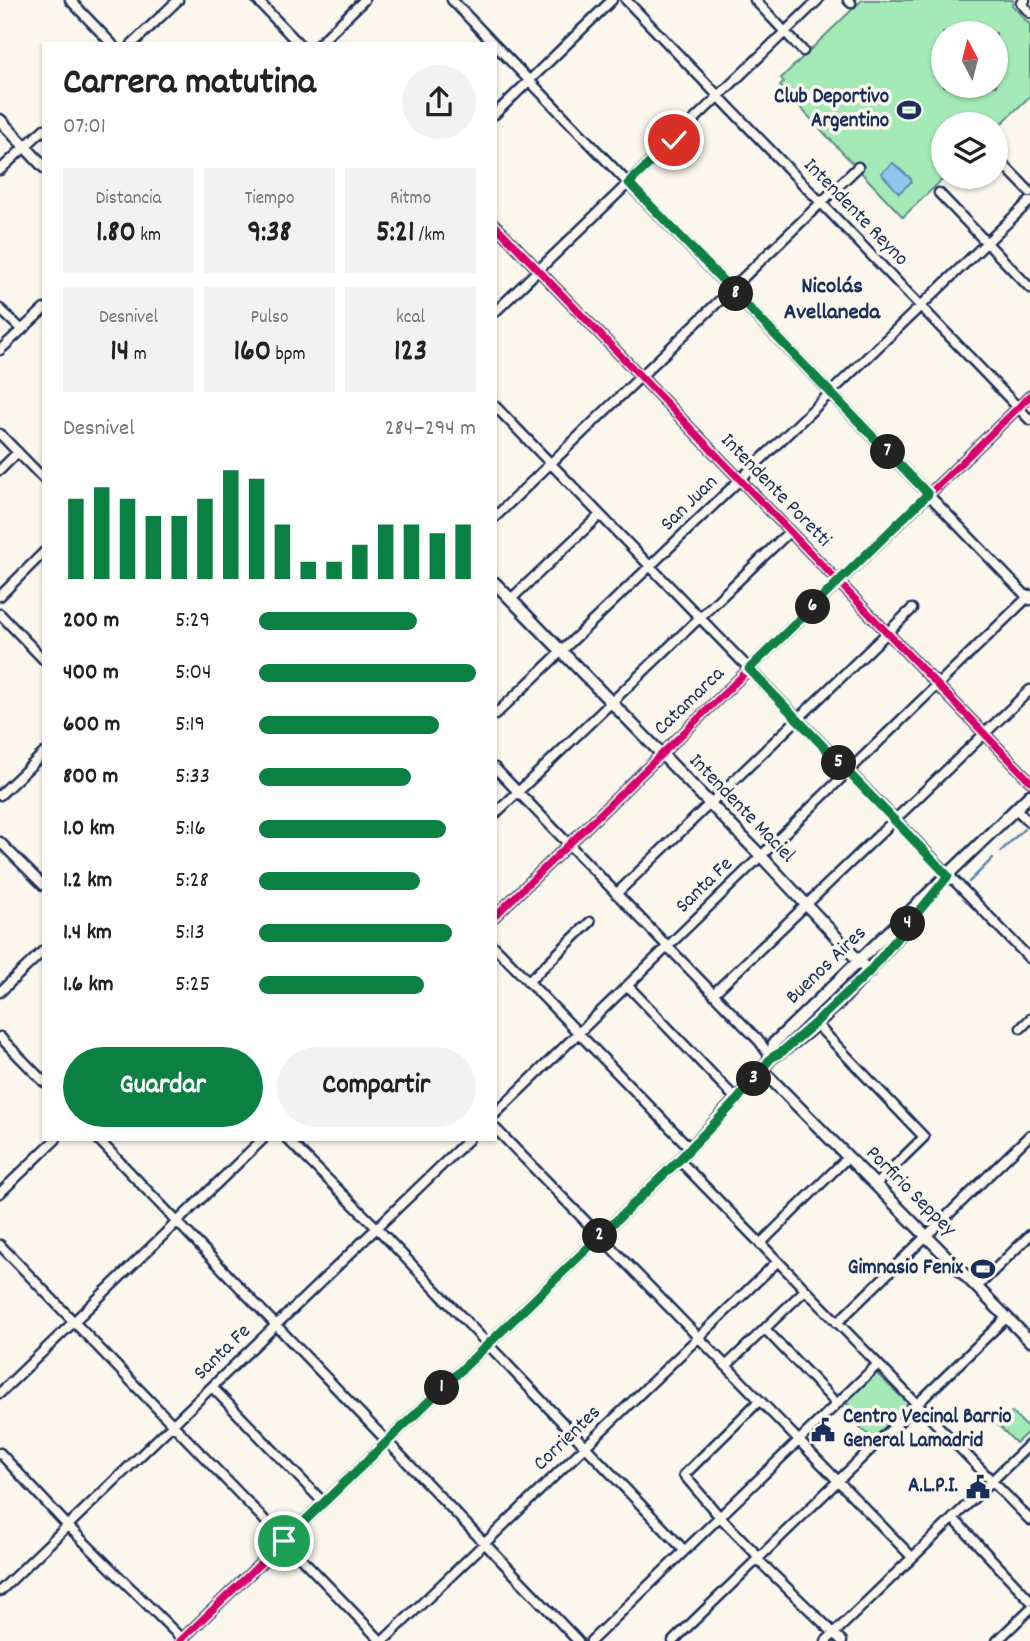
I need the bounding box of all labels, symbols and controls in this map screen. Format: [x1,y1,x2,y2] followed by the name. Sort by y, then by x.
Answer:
[931,21,1008,98] north arrow
[931,21,1008,189] map controls
[63,57,316,112] text: Carrera matutina
[402,65,476,139] button: share
[774,83,889,137] place label: Club Deportivo Argentino
[895,96,923,124] sports icon: Club Deportivo Argentino
[644,110,704,170] pin
[63,111,106,144] text: 07:01
[931,112,1008,189] button: layers
[655,121,693,159] icon: check
[795,152,915,274] street label: Intendente Reyno
[95,186,162,213] text: Distancia
[245,186,294,213] text: Tiempo
[390,186,431,213] text: Ritmo
[96,213,136,256] text: 1.80
[247,213,292,256] text: 9:38
[376,213,414,256] text: 5:21
[136,223,161,250] text: km
[414,223,445,250] text: /km
[784,271,881,330] district label: Nicolás Avellaneda
[718,276,754,312] pin: 8
[732,280,739,307] text: 8
[99,305,158,332] text: Desnivel
[251,305,288,332] text: Pulso
[396,305,425,332] text: kcal
[110,332,129,375] text: 14
[233,332,271,375] text: 160
[394,332,427,375] text: 123
[129,342,147,369] text: m
[271,342,306,369] text: bpm
[63,413,135,446] text: Desnivel
[385,413,476,446] text: 284–294 m
[713,427,838,555] street label: Intendente Poretti
[870,434,906,470] pin: 7
[884,438,891,465] text: 7
[654,469,726,539] street label: San Juan
[796,590,830,624] pin: 6
[808,593,817,620] text: 6
[63,605,119,638] text: 200 m
[175,605,210,638] text: 5:29
[63,657,119,690] text: 400 m
[175,657,212,690] text: 5:04
[648,660,733,743] street label: Catamarca
[63,709,120,742] text: 600 m
[175,709,205,742] text: 5:19
[822,746,856,780] pin: 5
[681,747,801,871] street label: Intendente Maciel
[834,749,843,776] text: 5
[63,761,118,794] text: 800 m
[175,761,210,794] text: 5:33
[63,813,115,846] text: 1.0 km
[175,813,206,846] text: 5:16
[669,851,741,921] street label: Santa Fe
[63,865,112,898] text: 1.2 km
[175,865,209,898] text: 5:28
[890,906,926,942] pin: 4
[904,910,911,937] text: 4
[63,917,112,950] text: 1.4 km
[175,917,205,950] text: 5:13
[780,920,874,1012] street label: Buenos Aires
[63,969,114,1002] text: 1.6 km
[175,969,210,1002] text: 5:25
[63,1047,263,1127] button: Guardar
[277,1047,476,1127] button: Compartir
[736,1062,772,1096] pin: 3
[749,1065,758,1092] text: 3
[858,1140,963,1245] street label: Porfirio Seppey
[582,1218,618,1254] pin: 2
[595,1222,604,1249] text: 2
[848,1254,963,1284] place label: Gimnasio Fenix
[969,1255,997,1283] sports icon: Gimnasio Fenix
[187,1318,259,1388] street label: Santa Fe
[424,1370,460,1406] pin: 1
[439,1374,444,1401] text: 1
[527,1399,609,1479] street label: Corrientes
[843,1403,1012,1457] place label: Centro Vecinal Barrio General Lamadrid
[809,1416,837,1444] public building icon: Centro Vecinal Barrio General Lamadrid
[908,1472,958,1502] place label: A.L.P.I.
[964,1473,992,1501] public building icon: A.L.P.I.
[254,1511,314,1571] pin
[265,1522,303,1560] icon: arrive

